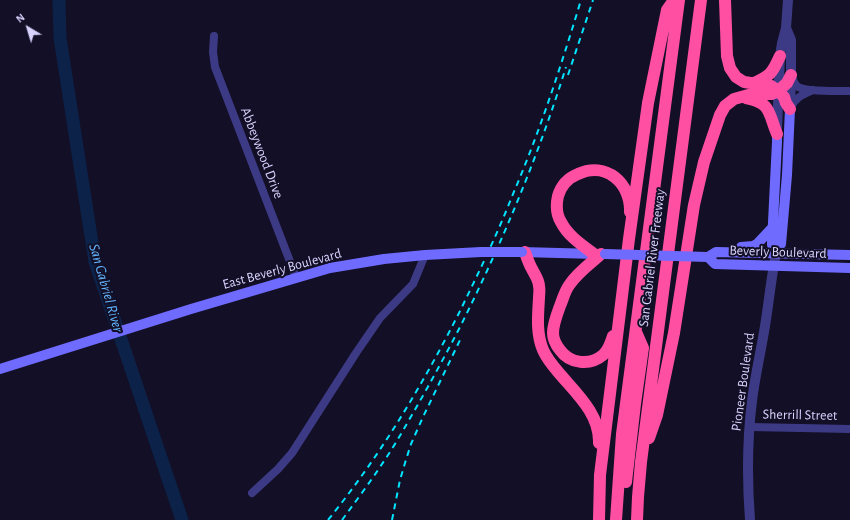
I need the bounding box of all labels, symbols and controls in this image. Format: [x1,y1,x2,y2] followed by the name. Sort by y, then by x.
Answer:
[8,8,48,48] north arrow
[14,11,27,25] text: N
[237,105,287,201] street label: Abbeywood Drive
[635,188,669,328] street label: San Gabriel River Freeway
[85,242,127,334] water label: San Gabriel River
[729,242,827,262] street label: Beverly Boulevard
[221,245,343,293] street label: East Beverly Boulevard
[728,332,758,432] street label: Pioneer Boulevard
[762,406,838,424] street label: Sherrill Street

